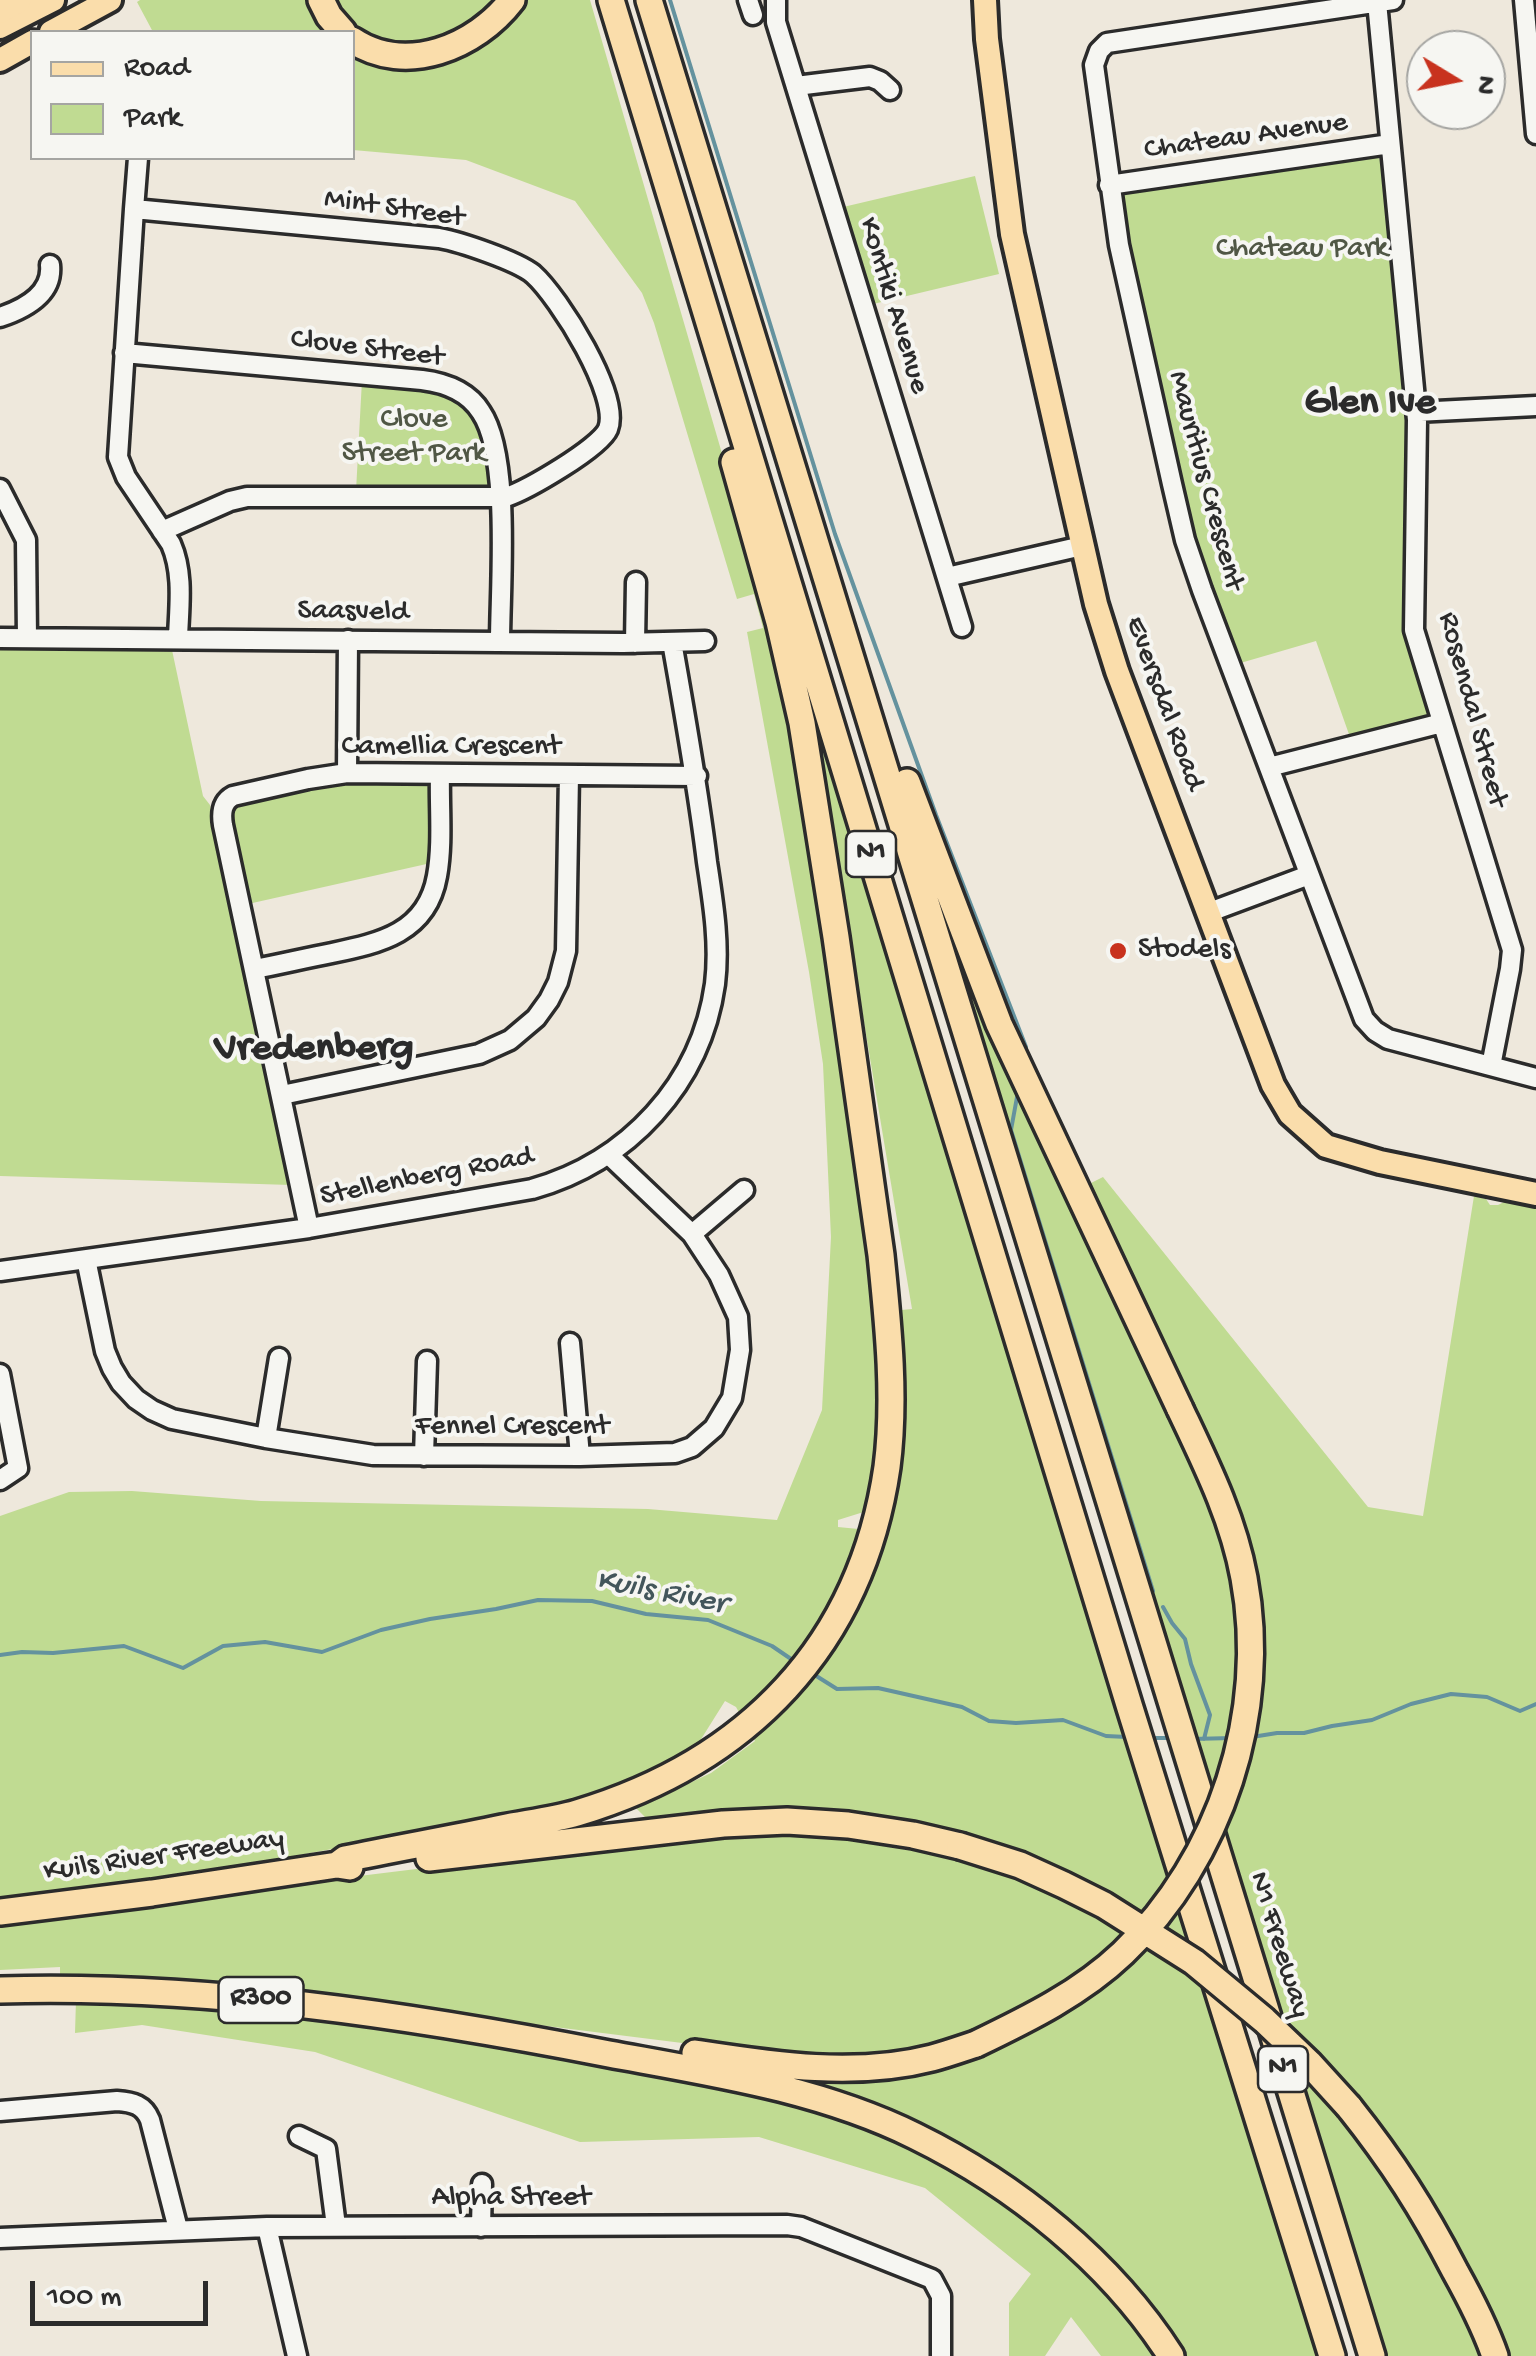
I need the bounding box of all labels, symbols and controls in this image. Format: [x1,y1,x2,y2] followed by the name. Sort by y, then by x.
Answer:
[30,30,355,160] legend
[1406,30,1506,130] north arrow
[124,52,190,87] text: Road
[1466,73,1502,97] text: N
[124,102,181,137] text: Park
[1142,106,1350,170] street label: Chateau Avenue
[322,182,466,238] street label: Mint Street
[848,214,936,398] street label: Kontiki Avenue
[1216,232,1388,268] park label: Chateau Park
[288,323,446,377] street label: Clove Street
[1157,368,1251,594] street label: Mauritius Crescent
[1304,381,1436,429] district label: Glen Ive
[342,403,486,474] park label: Clove Street Park
[297,594,409,632] street label: Saasveld
[1428,609,1514,811] street label: Rosendal Street
[1115,612,1211,796] street label: Eversdal Road
[342,730,560,766] street label: Camellia Crescent
[846,831,896,877] road number: N1
[1138,933,1230,969] place label: Stodels
[1107,940,1129,962] marker: Stodels
[215,1027,413,1075] district label: Vredenberg
[317,1140,537,1216] street label: Stellenberg Road
[415,1410,609,1446] street label: Fennel Crescent
[593,1563,729,1625] water label: Kuils River
[42,1822,286,1892] street label: Kuils River Freeway
[1239,1868,1317,2022] street label: N1 Freeway
[218,1977,304,2023] road number: R300
[1258,2046,1308,2092] road number: N1
[432,2181,590,2217] street label: Alpha Street
[35,2261,212,2323] scale bar
[47,2281,122,2316] text: 100 m

